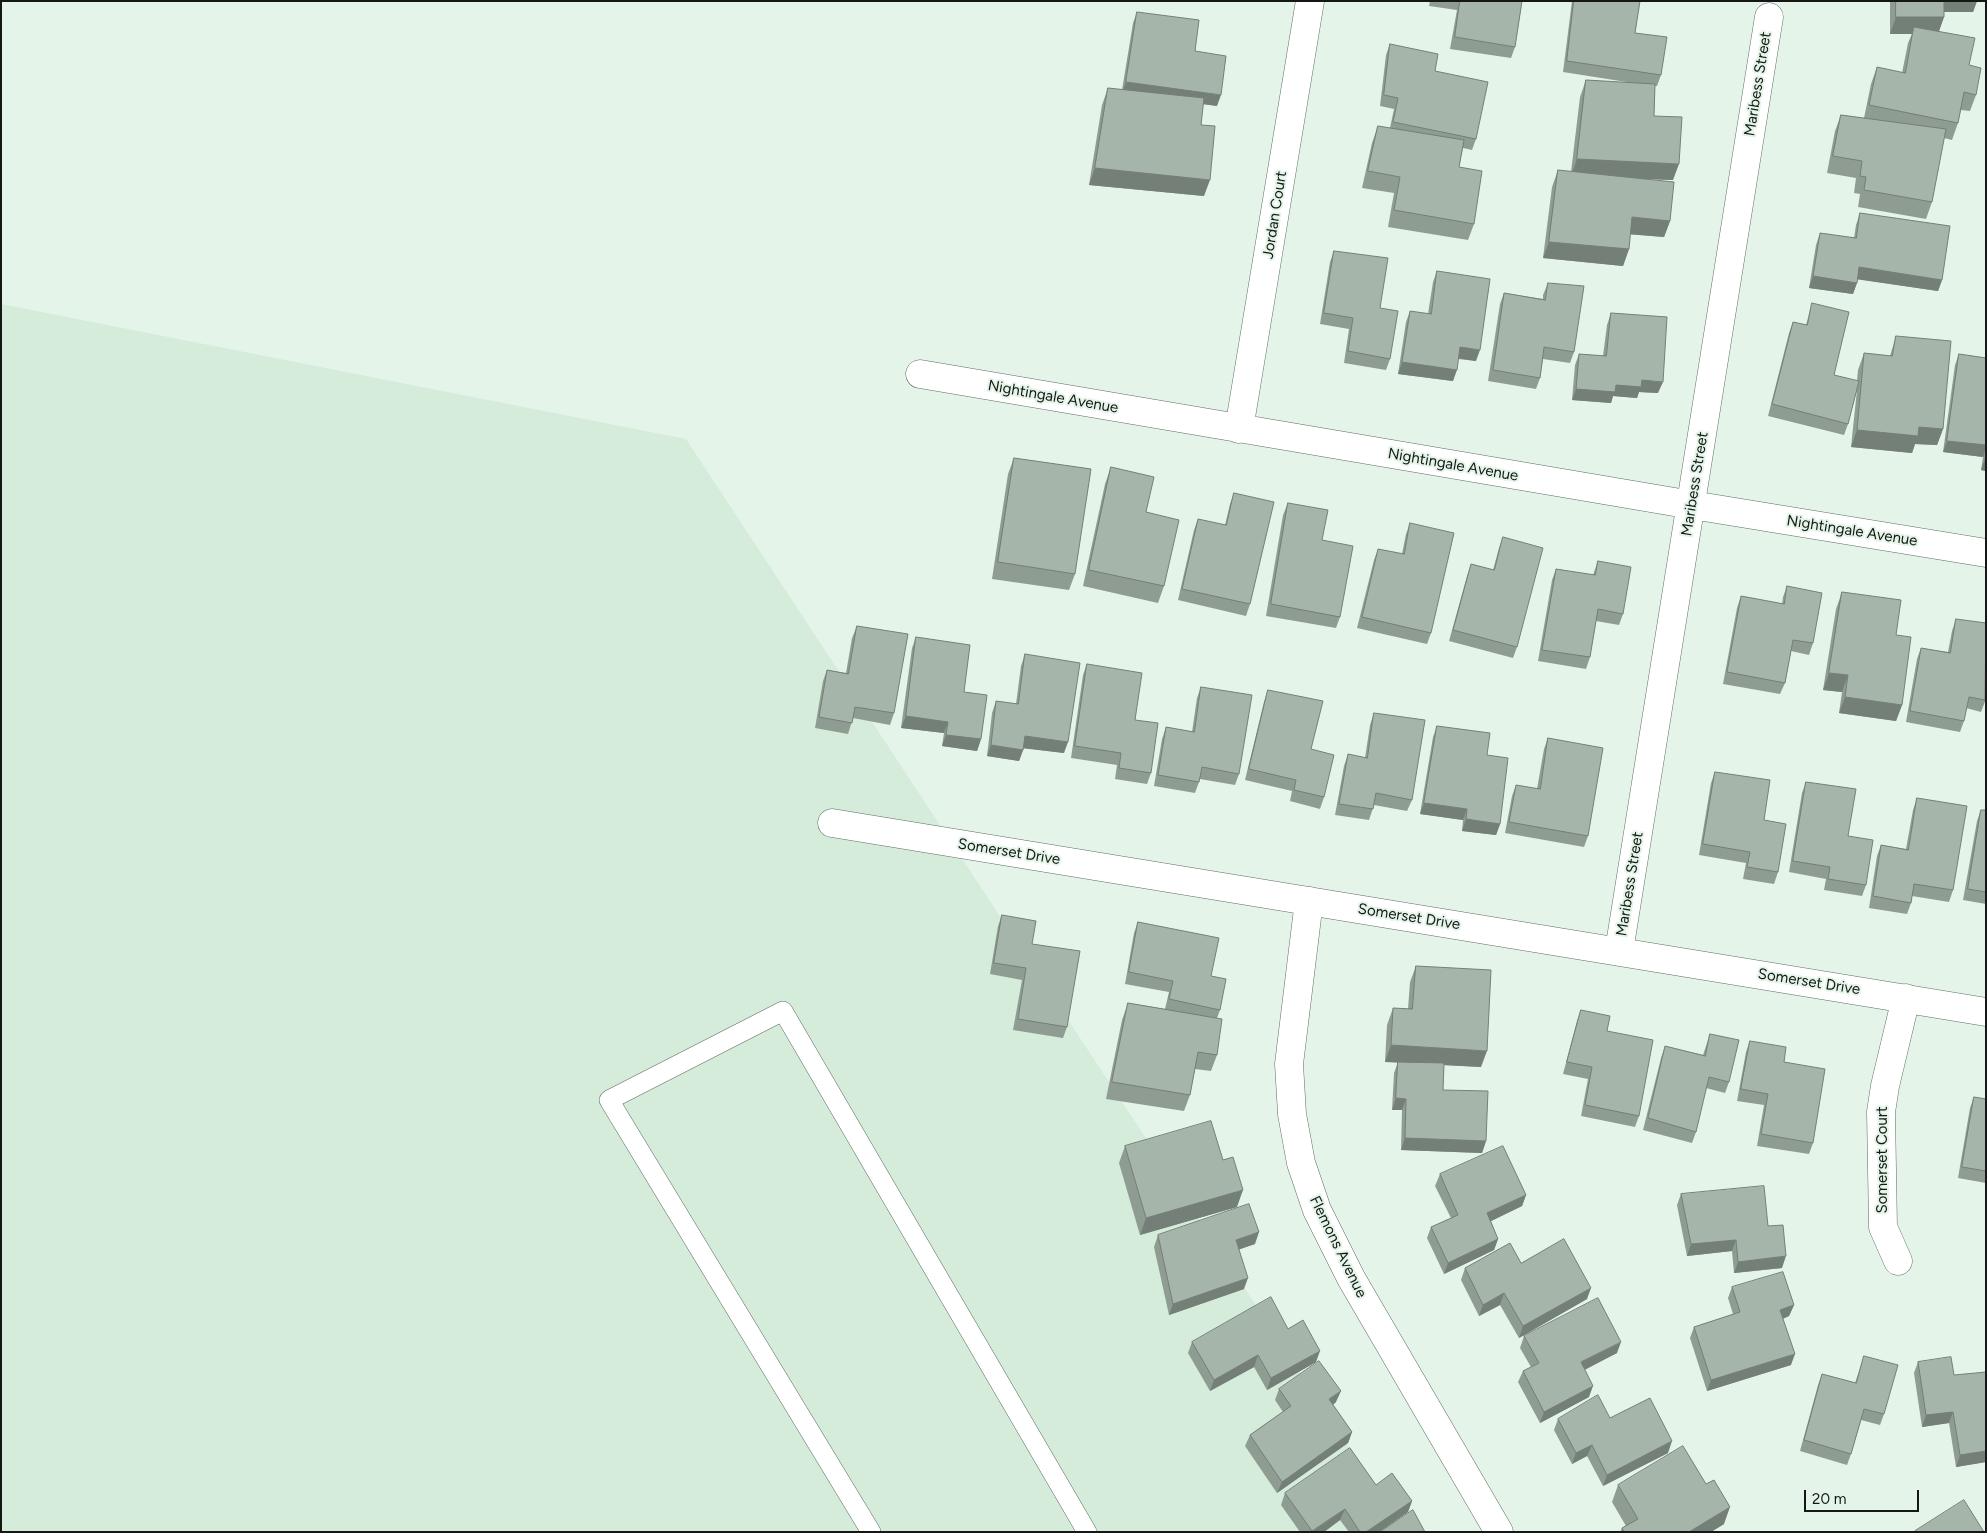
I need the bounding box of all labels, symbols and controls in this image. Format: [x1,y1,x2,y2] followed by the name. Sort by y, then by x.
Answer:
[1741,30,1775,138] street label: Maribess Street
[1259,170,1291,260] street label: Jordan Court
[986,377,1120,417] street label: Nightingale Avenue
[1678,430,1712,538] street label: Maribess Street
[1386,445,1520,485] street label: Nightingale Avenue
[1785,512,1919,550] street label: Nightingale Avenue
[1613,830,1647,938] street label: Maribess Street
[957,835,1061,869] street label: Somerset Drive
[1357,900,1461,934] street label: Somerset Drive
[1757,965,1861,999] street label: Somerset Drive
[1874,1106,1892,1214] street label: Somerset Court
[1306,1193,1370,1301] street label: Flemons Avenue
[1807,1480,1922,1512] scale bar
[1812,1490,1846,1508] text: 20 m

